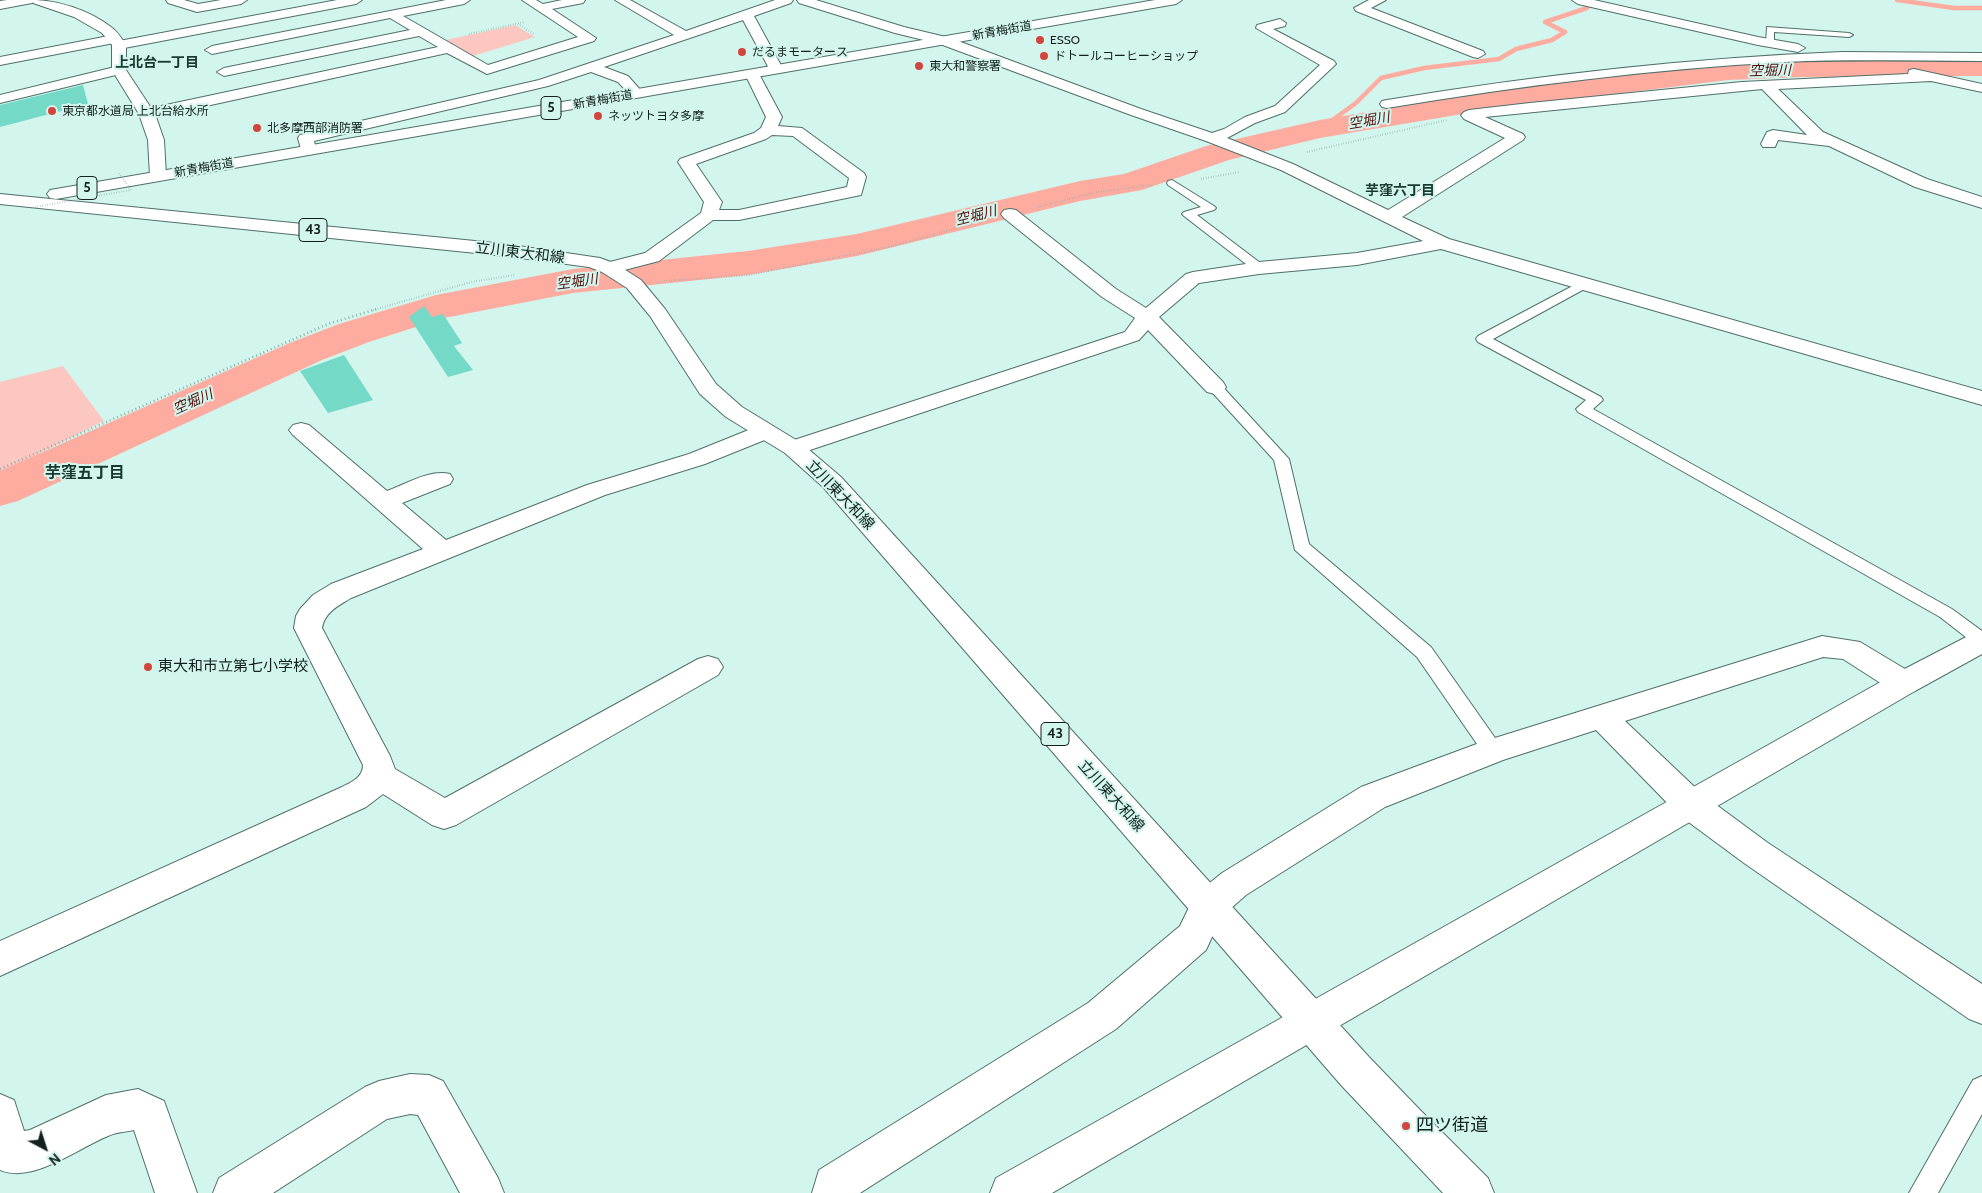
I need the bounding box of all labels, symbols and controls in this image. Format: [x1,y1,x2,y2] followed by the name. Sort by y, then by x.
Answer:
[971,19,1033,43] street label: 新青梅街道
[1050,33,1080,47] place label: ESSO
[1034,34,1046,46] marker: ESSO
[752,45,848,59] place label: だるまモータース
[736,46,748,58] marker: だるまモータース
[1054,49,1198,63] place label: ドトールコーヒーショップ
[1038,50,1050,62] marker: ドトールコーヒーショップ
[115,55,199,71] district label: 上北台一丁目
[929,59,1001,73] place label: 東大和警察署
[913,60,925,72] marker: 東大和警察署
[1749,62,1791,80] water label: 空堀川
[572,88,634,112] street label: 新青梅街道
[541,96,561,120] road number: 5
[62,104,209,118] place label: 東京都水道局 上北台給水所
[46,105,58,117] marker: 東京都水道局 上北台給水所
[608,109,704,123] place label: ネッツトヨタ多摩
[1347,109,1391,133] water label: 空堀川
[592,110,604,122] marker: ネッツトヨタ多摩
[267,121,363,135] place label: 北多摩西部消防署
[251,122,263,134] marker: 北多摩西部消防署
[173,156,235,180] street label: 新青梅街道
[77,177,97,200] road number: 5
[1365,183,1435,199] district label: 芋窪六丁目
[954,203,998,229] water label: 空堀川
[299,218,327,242] road number: 43
[474,239,566,267] street label: 立川東大和線
[555,271,599,293] water label: 空堀川
[170,386,216,418] water label: 空堀川
[802,456,878,534] street label: 立川東大和線
[45,463,125,483] district label: 芋窪五丁目
[158,658,308,676] place label: 東大和市立第七小学校
[142,661,154,673] marker: 東大和市立第七小学校
[1041,722,1069,746] road number: 43
[1074,757,1148,835] street label: 立川東大和線
[1416,1115,1488,1137] place label: 四ツ街道
[1400,1120,1412,1132] marker: 四ツ街道
[20,1123,70,1173] north arrow
[45,1149,64,1170] text: N

